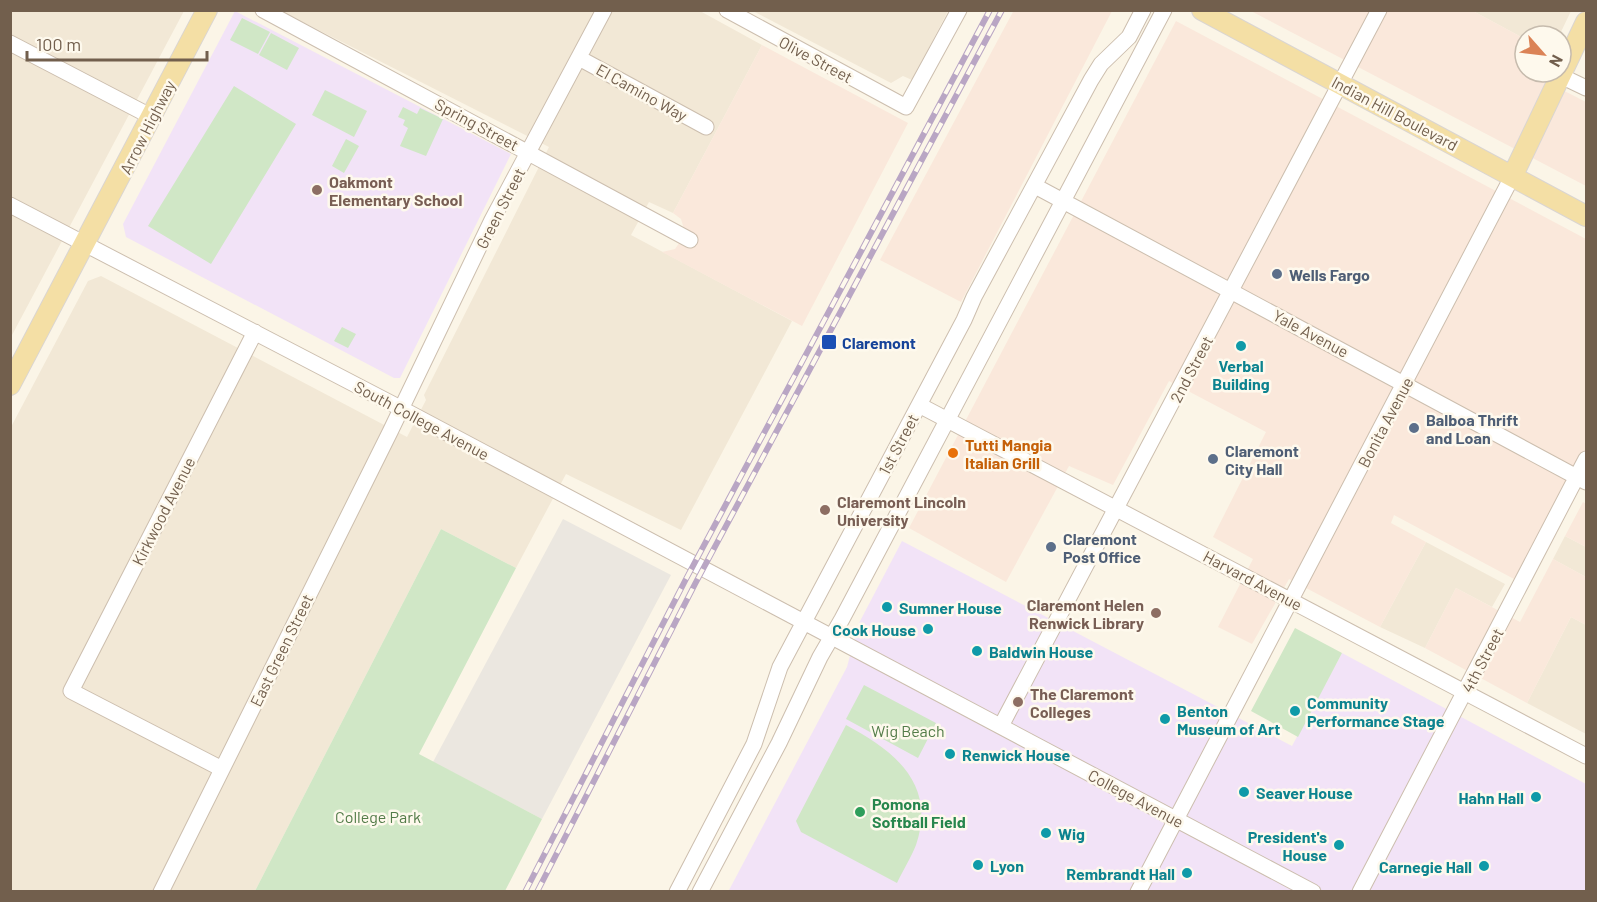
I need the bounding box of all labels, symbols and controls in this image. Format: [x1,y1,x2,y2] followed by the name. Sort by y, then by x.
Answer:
[27,24,207,62] scale bar
[1513,24,1573,84] north arrow
[776,32,856,86] street label: Olive Street
[36,33,81,55] text: 100 m
[1546,52,1568,70] text: N
[593,59,691,125] street label: El Camino Way
[1329,72,1461,154] street label: Indian Hill Boulevard
[115,76,179,177] street label: Arrow Highway
[432,94,522,154] street label: Spring Street
[472,164,528,252] street label: Green Street
[329,172,463,209] place label: Oakmont Elementary School
[310,183,324,197] marker: Oakmont Elementary School
[1289,265,1370,284] place label: Wells Fargo
[1270,267,1284,281] marker: Wells Fargo
[1270,305,1352,361] street label: Yale Avenue
[1166,332,1216,406] street label: 2nd Street
[820,333,838,351] marker: Claremont
[842,333,916,352] place label: Claremont
[1234,339,1248,353] marker: Verbal Building
[1212,356,1270,393] place label: Verbal Building
[1353,374,1417,470] street label: Bonita Avenue
[351,376,493,464] street label: South College Avenue
[874,410,922,478] street label: 1st Street
[1426,410,1518,447] place label: Balboa Thrift and Loan
[1407,421,1421,435] marker: Balboa Thrift and Loan
[965,435,1052,472] place label: Tutti Mangia Italian Grill
[1225,441,1299,478] place label: Claremont City Hall
[946,446,960,460] marker: Tutti Mangia Italian Grill
[1206,452,1220,466] marker: Claremont City Hall
[127,454,199,568] street label: Kirkwood Avenue
[837,492,966,529] place label: Claremont Lincoln University
[818,503,832,517] marker: Claremont Lincoln University
[1063,529,1141,566] place label: Claremont Post Office
[1044,540,1058,554] marker: Claremont Post Office
[1200,546,1306,614] street label: Harvard Avenue
[246,591,316,709] street label: East Green Street
[1027,595,1144,632] place label: Claremont Helen Renwick Library
[899,598,1002,617] place label: Sumner House
[880,600,894,614] marker: Sumner House
[1149,606,1163,620] marker: Claremont Helen Renwick Library
[832,620,916,639] place label: Cook House
[921,622,935,636] marker: Cook House
[1457,625,1507,695] street label: 4th Street
[989,642,1094,661] place label: Baldwin House
[970,644,984,658] marker: Baldwin House
[1030,684,1134,721] place label: The Claremont Colleges
[1307,693,1445,730] place label: Community Performance Stage
[1011,695,1025,709] marker: The Claremont Colleges
[1177,701,1280,738] place label: Benton Museum of Art
[1288,704,1302,718] marker: Community Performance Stage
[1158,712,1172,726] marker: Benton Museum of Art
[871,721,945,740] park label: Wig Beach
[962,745,1070,764] place label: Renwick House
[943,747,957,761] marker: Renwick House
[1085,765,1187,831] street label: College Avenue
[1256,783,1353,802] place label: Seaver House
[1237,785,1251,799] marker: Seaver House
[1458,788,1524,807] place label: Hahn Hall
[1529,790,1543,804] marker: Hahn Hall
[872,794,966,831] place label: Pomona Softball Field
[853,805,867,819] marker: Pomona Softball Field
[335,807,421,826] park label: College Park
[1058,824,1085,843] place label: Wig
[1039,826,1053,840] marker: Wig
[1248,827,1327,864] place label: President's House
[1332,838,1346,852] marker: President's House
[990,856,1024,875] place label: Lyon
[1379,857,1472,876] place label: Carnegie Hall
[971,858,985,872] marker: Lyon
[1477,859,1491,873] marker: Carnegie Hall
[1066,864,1175,883] place label: Rembrandt Hall
[1180,866,1194,880] marker: Rembrandt Hall

